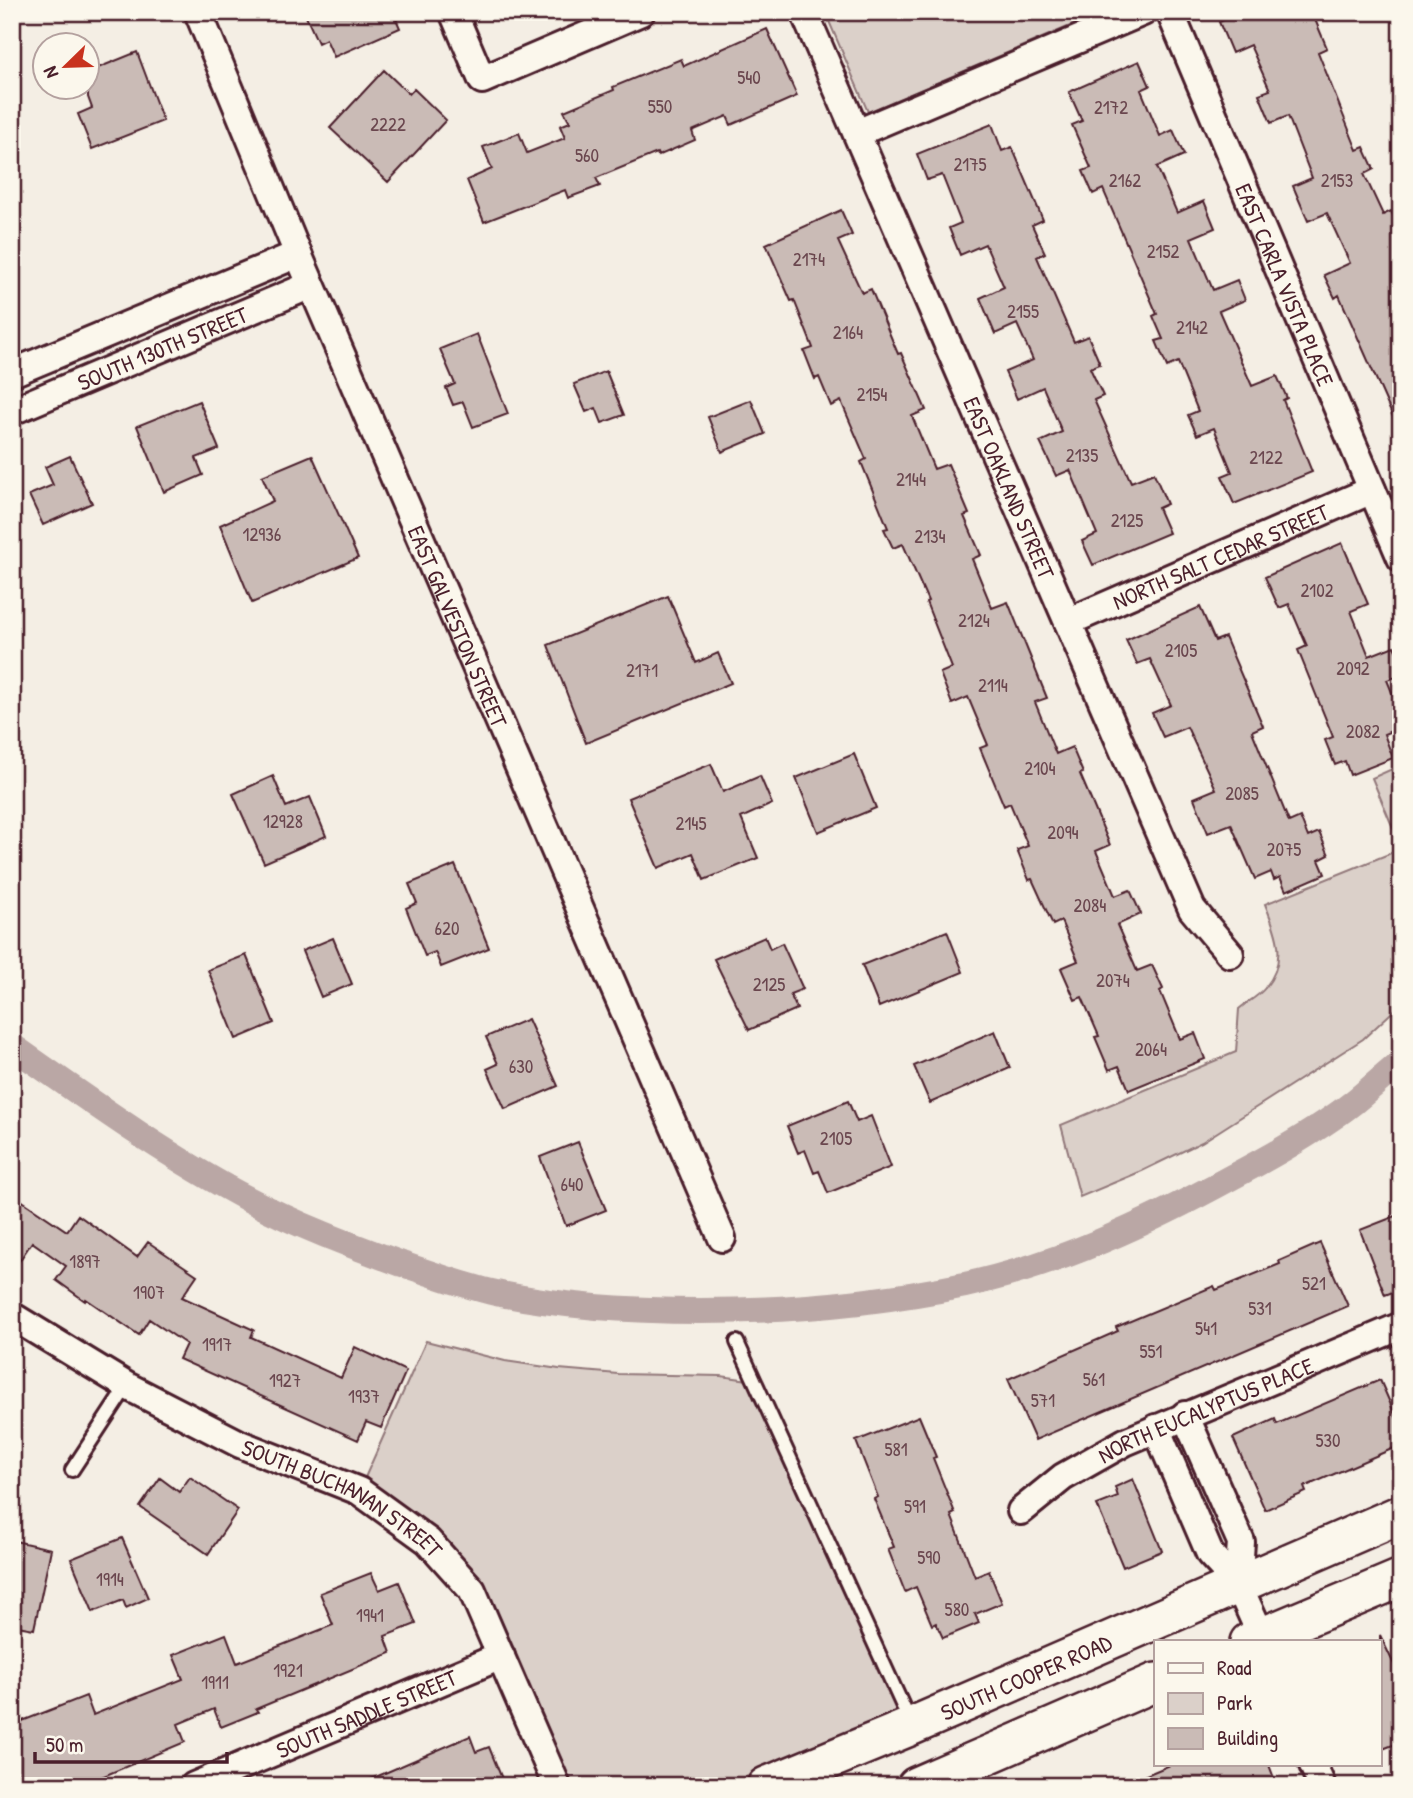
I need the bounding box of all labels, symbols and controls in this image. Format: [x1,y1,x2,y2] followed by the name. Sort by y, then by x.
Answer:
[32,32,102,102] north arrow
[36,63,64,82] text: N
[737,64,761,90] house number: 540
[648,93,672,119] house number: 550
[1094,94,1128,120] house number: 2172
[370,111,406,137] house number: 2222
[575,142,599,168] house number: 560
[953,151,987,177] house number: 2175
[1109,167,1141,193] house number: 2162
[1321,167,1353,193] house number: 2153
[1229,179,1342,391] street label: EAST CARLA VISTA PLACE
[1147,238,1179,264] house number: 2152
[793,246,825,272] house number: 2174
[73,298,252,397] street label: SOUTH 130TH STREET
[1007,298,1039,324] house number: 2155
[1176,314,1208,340] house number: 2142
[833,319,863,345] house number: 2164
[857,381,887,407] house number: 2154
[957,392,1063,583] street label: EAST OAKLAND STREET
[1066,442,1098,468] house number: 2135
[1249,444,1283,470] house number: 2122
[896,466,926,492] house number: 2144
[1108,495,1333,616] street label: NORTH SALT CEDAR STREET
[1111,507,1143,533] house number: 2125
[243,521,281,547] house number: 12936
[401,521,516,732] street label: EAST GALVESTON STREET
[914,523,946,549] house number: 2134
[1300,577,1334,603] house number: 2102
[958,607,990,633] house number: 2124
[1165,637,1197,663] house number: 2105
[1336,655,1370,681] house number: 2092
[626,657,658,683] house number: 2171
[978,672,1008,698] house number: 2114
[1346,718,1380,744] house number: 2082
[1024,755,1056,781] house number: 2104
[1225,780,1259,806] house number: 2085
[263,808,303,834] house number: 12928
[676,810,706,836] house number: 2145
[1047,819,1079,845] house number: 2094
[1267,836,1301,862] house number: 2075
[1074,892,1106,918] house number: 2084
[435,915,460,941] house number: 620
[1096,967,1130,993] house number: 2074
[753,971,785,997] house number: 2125
[1135,1036,1167,1062] house number: 2064
[509,1053,533,1079] house number: 630
[820,1125,852,1151] house number: 2105
[560,1171,584,1197] house number: 640
[69,1248,101,1274] house number: 1897
[1302,1270,1326,1296] house number: 521
[133,1279,165,1305] house number: 1907
[1248,1295,1272,1321] house number: 531
[1195,1315,1217,1341] house number: 541
[202,1331,232,1357] house number: 1917
[1140,1338,1163,1364] house number: 551
[1092,1349,1318,1470] street label: NORTH EUCALYPTUS PLACE
[1083,1366,1105,1392] house number: 561
[269,1367,301,1393] house number: 1927
[348,1383,380,1409] house number: 1937
[1031,1387,1055,1413] house number: 571
[1315,1427,1341,1453] house number: 530
[238,1431,450,1563] street label: SOUTH BUCHANAN STREET
[884,1436,908,1462] house number: 581
[904,1493,926,1519] house number: 591
[917,1544,941,1570] house number: 590
[96,1566,124,1592] house number: 1914
[945,1596,969,1622] house number: 580
[356,1602,384,1628] house number: 1941
[936,1626,1116,1727] street label: SOUTH COOPER ROAD
[1154,1640,1382,1766] legend
[1217,1653,1251,1682] text: Road
[273,1657,303,1683] house number: 1921
[271,1661,462,1765] street label: SOUTH SADDLE STREET
[201,1669,229,1695] house number: 1911
[1217,1688,1252,1717] text: Park
[35,1721,228,1765] scale bar
[1217,1723,1278,1752] text: Building
[46,1730,83,1759] text: 50 m

